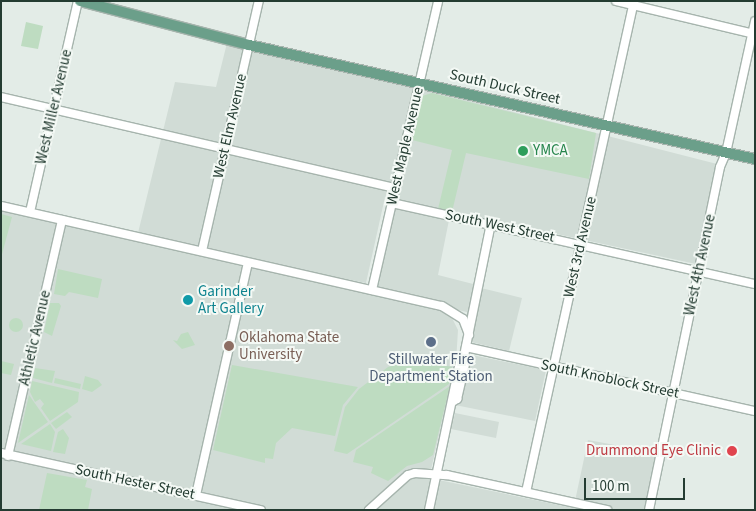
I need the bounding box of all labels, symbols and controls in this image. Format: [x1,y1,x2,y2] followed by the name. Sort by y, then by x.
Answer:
[32,48,76,166] street label: West Miller Avenue
[448,66,562,108] street label: South Duck Street
[209,72,251,180] street label: West Elm Avenue
[383,85,427,207] street label: West Maple Avenue
[533,142,568,160] place label: YMCA
[517,145,529,157] marker: YMCA
[560,195,600,299] street label: West 3rd Avenue
[444,206,556,246] street label: South West Street
[680,213,720,317] street label: West 4th Avenue
[198,282,264,317] place label: Garinder Art Gallery
[15,289,55,387] street label: Athletic Avenue
[182,294,194,306] marker: Garinder Art Gallery
[239,328,339,363] place label: Oklahoma State University
[425,336,437,348] marker: Stillwater Fire Department Station
[223,340,235,352] marker: Oklahoma State University
[369,350,493,385] place label: Stillwater Fire Department Station
[539,356,681,402] street label: South Knoblock Street
[586,442,721,460] place label: Drummond Eye Clinic
[725,444,739,458] marker: Drummond Eye Clinic
[74,461,196,503] street label: South Hester Street
[586,468,687,500] scale bar
[592,476,630,497] text: 100 m

